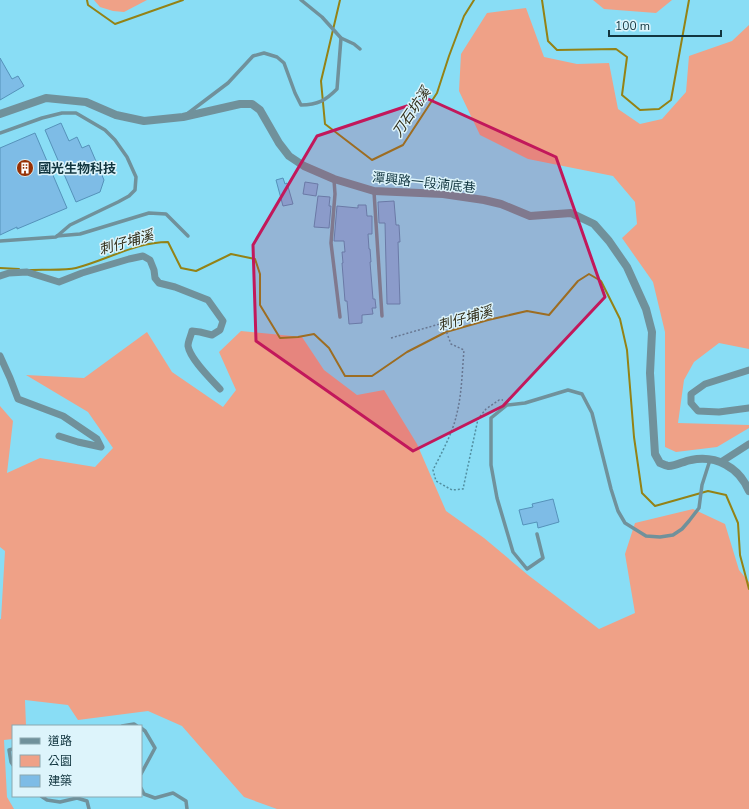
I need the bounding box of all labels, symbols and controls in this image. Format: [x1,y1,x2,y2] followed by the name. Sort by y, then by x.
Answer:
[609,12,721,38] scale bar
[615,18,650,34] text: 100 m
[388,82,436,141] water label: 刀石坑溪
[15,158,35,178] building icon: 國光生物科技
[38,160,116,178] place label: 國光生物科技
[371,169,477,197] street label: 潭興路一段湳底巷
[97,225,158,259] water label: 刺仔埔溪
[436,301,497,335] water label: 刺仔埔溪
[12,725,142,797] legend
[48,733,72,749] text: 道路
[48,753,72,769] text: 公園
[48,773,72,789] text: 建築

